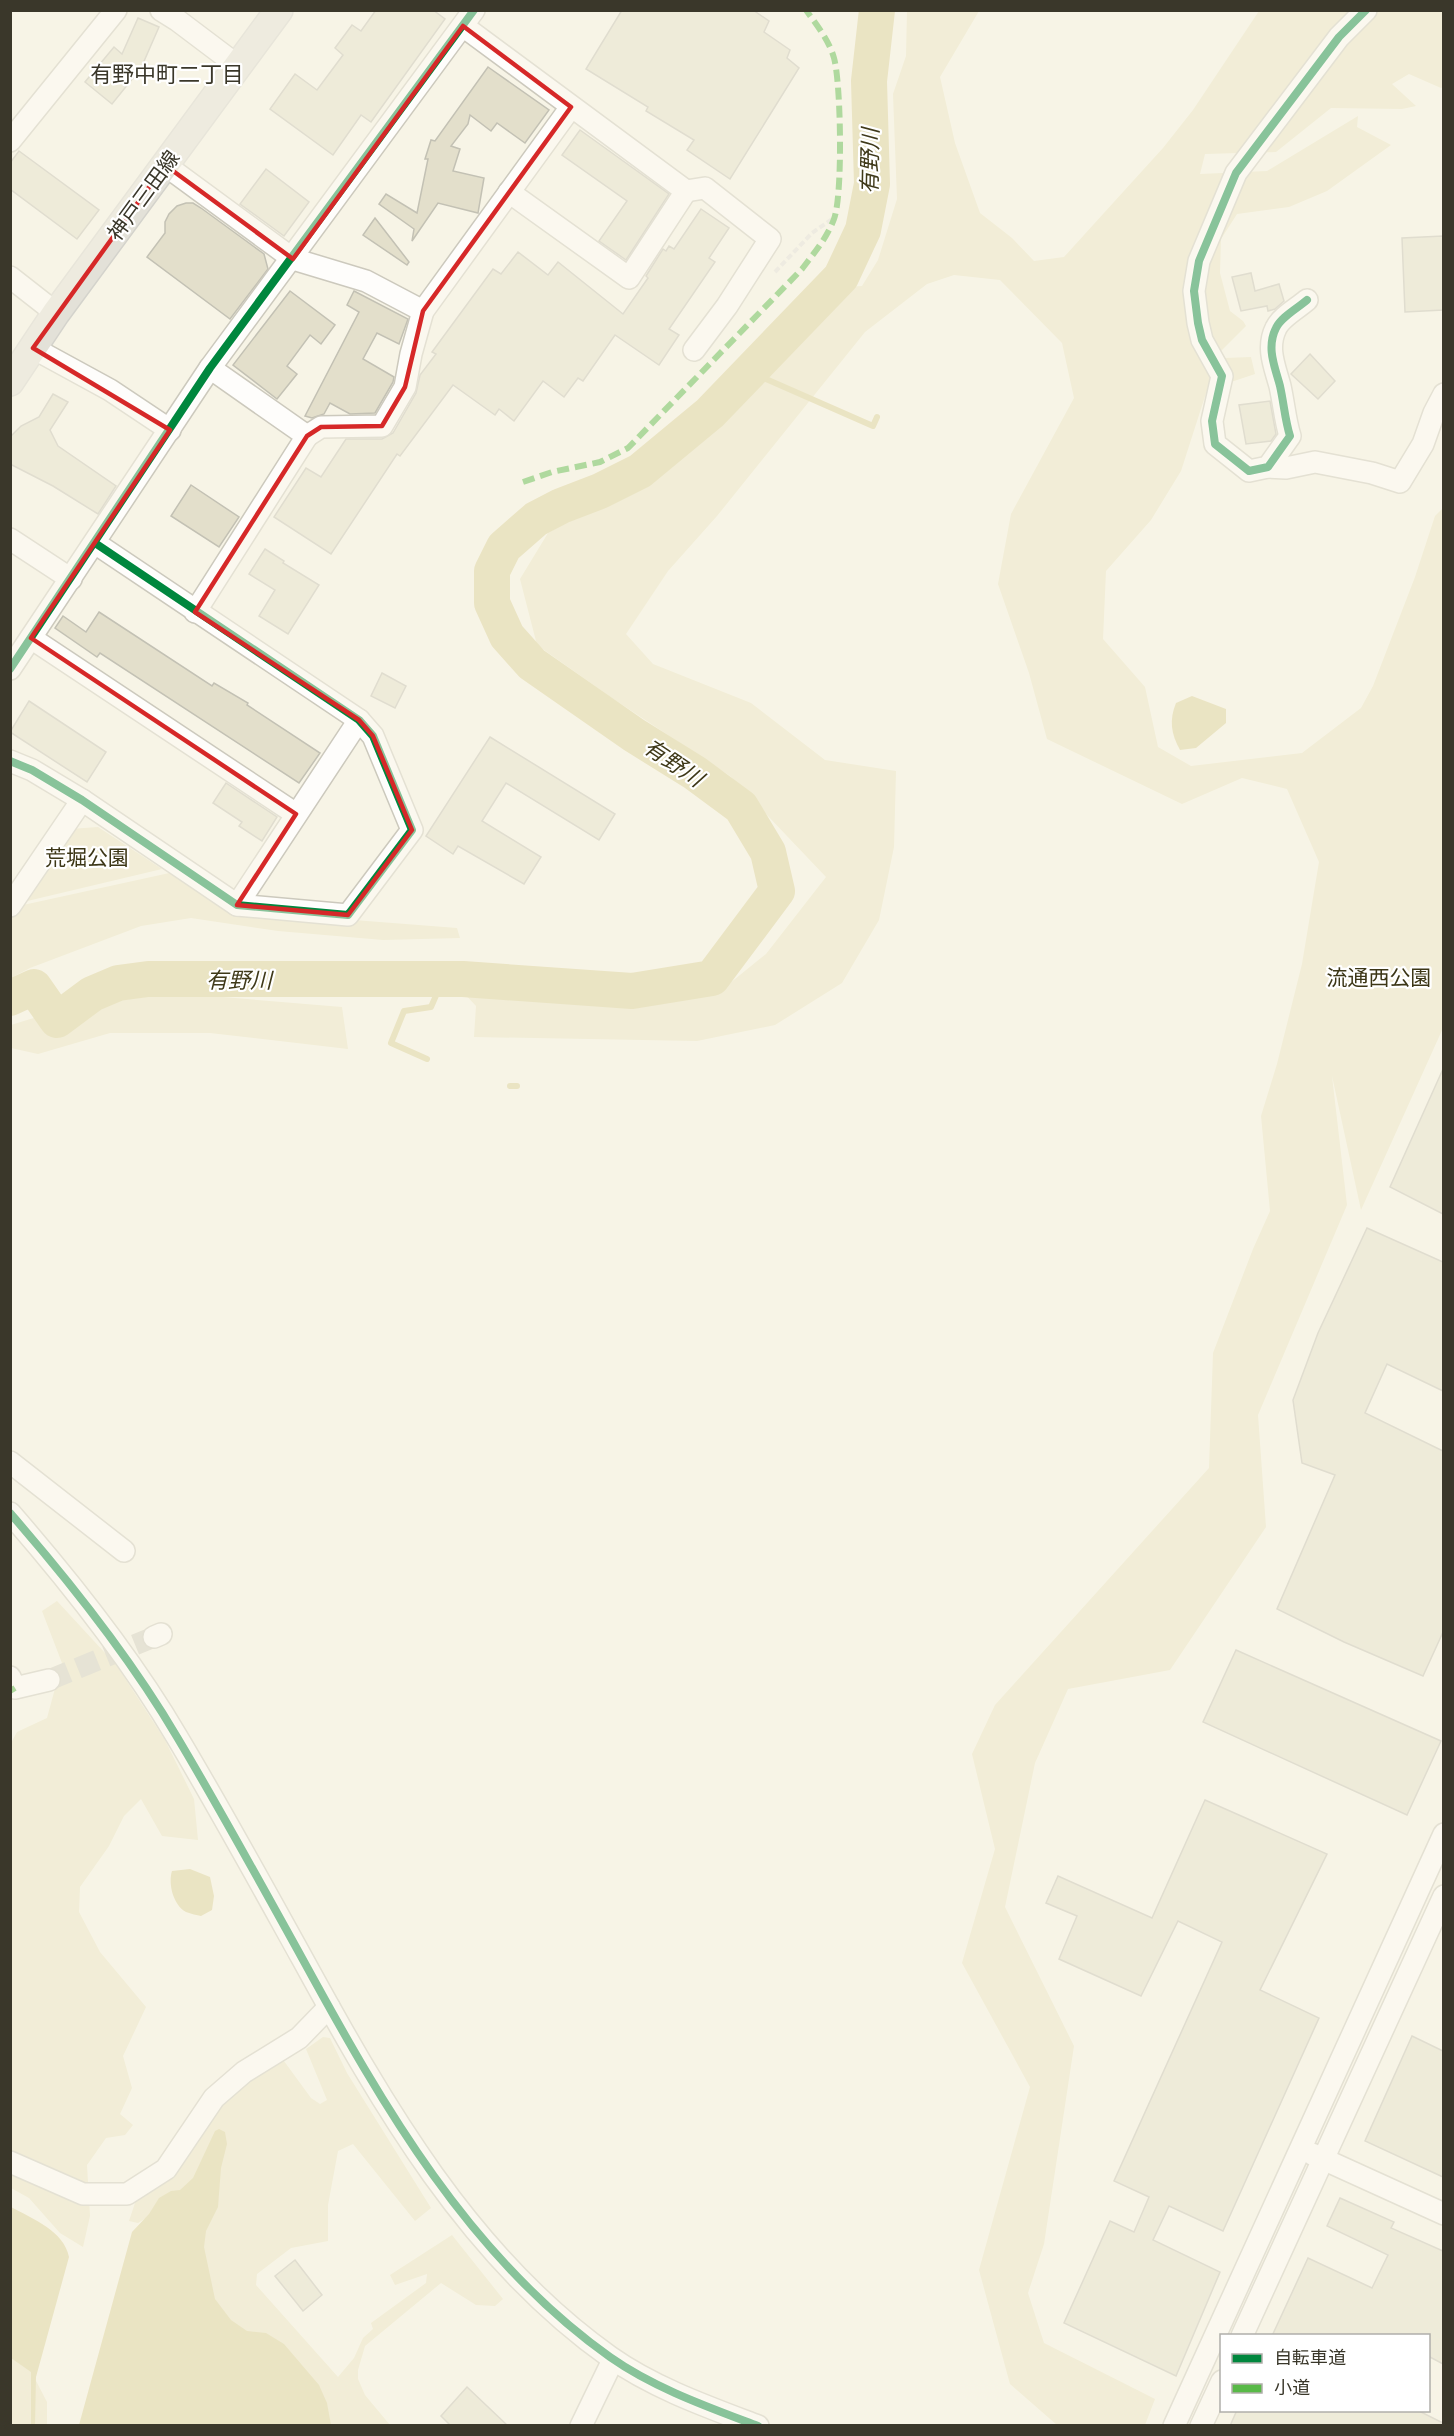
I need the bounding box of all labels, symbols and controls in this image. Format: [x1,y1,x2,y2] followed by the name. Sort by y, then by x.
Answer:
[90,59,244,88] district label: 有野中町二丁目
[854,126,884,194] water label: 有野川
[101,144,185,246] street label: 神戸三田線
[639,732,711,794] water label: 有野川
[45,843,129,871] park label: 荒堀公園
[1327,963,1432,991] park label: 流通西公園
[206,965,274,994] water label: 有野川
[1220,2334,1430,2412] legend
[1274,2346,1346,2369] text: 自転車道
[1274,2376,1310,2399] text: 小道

